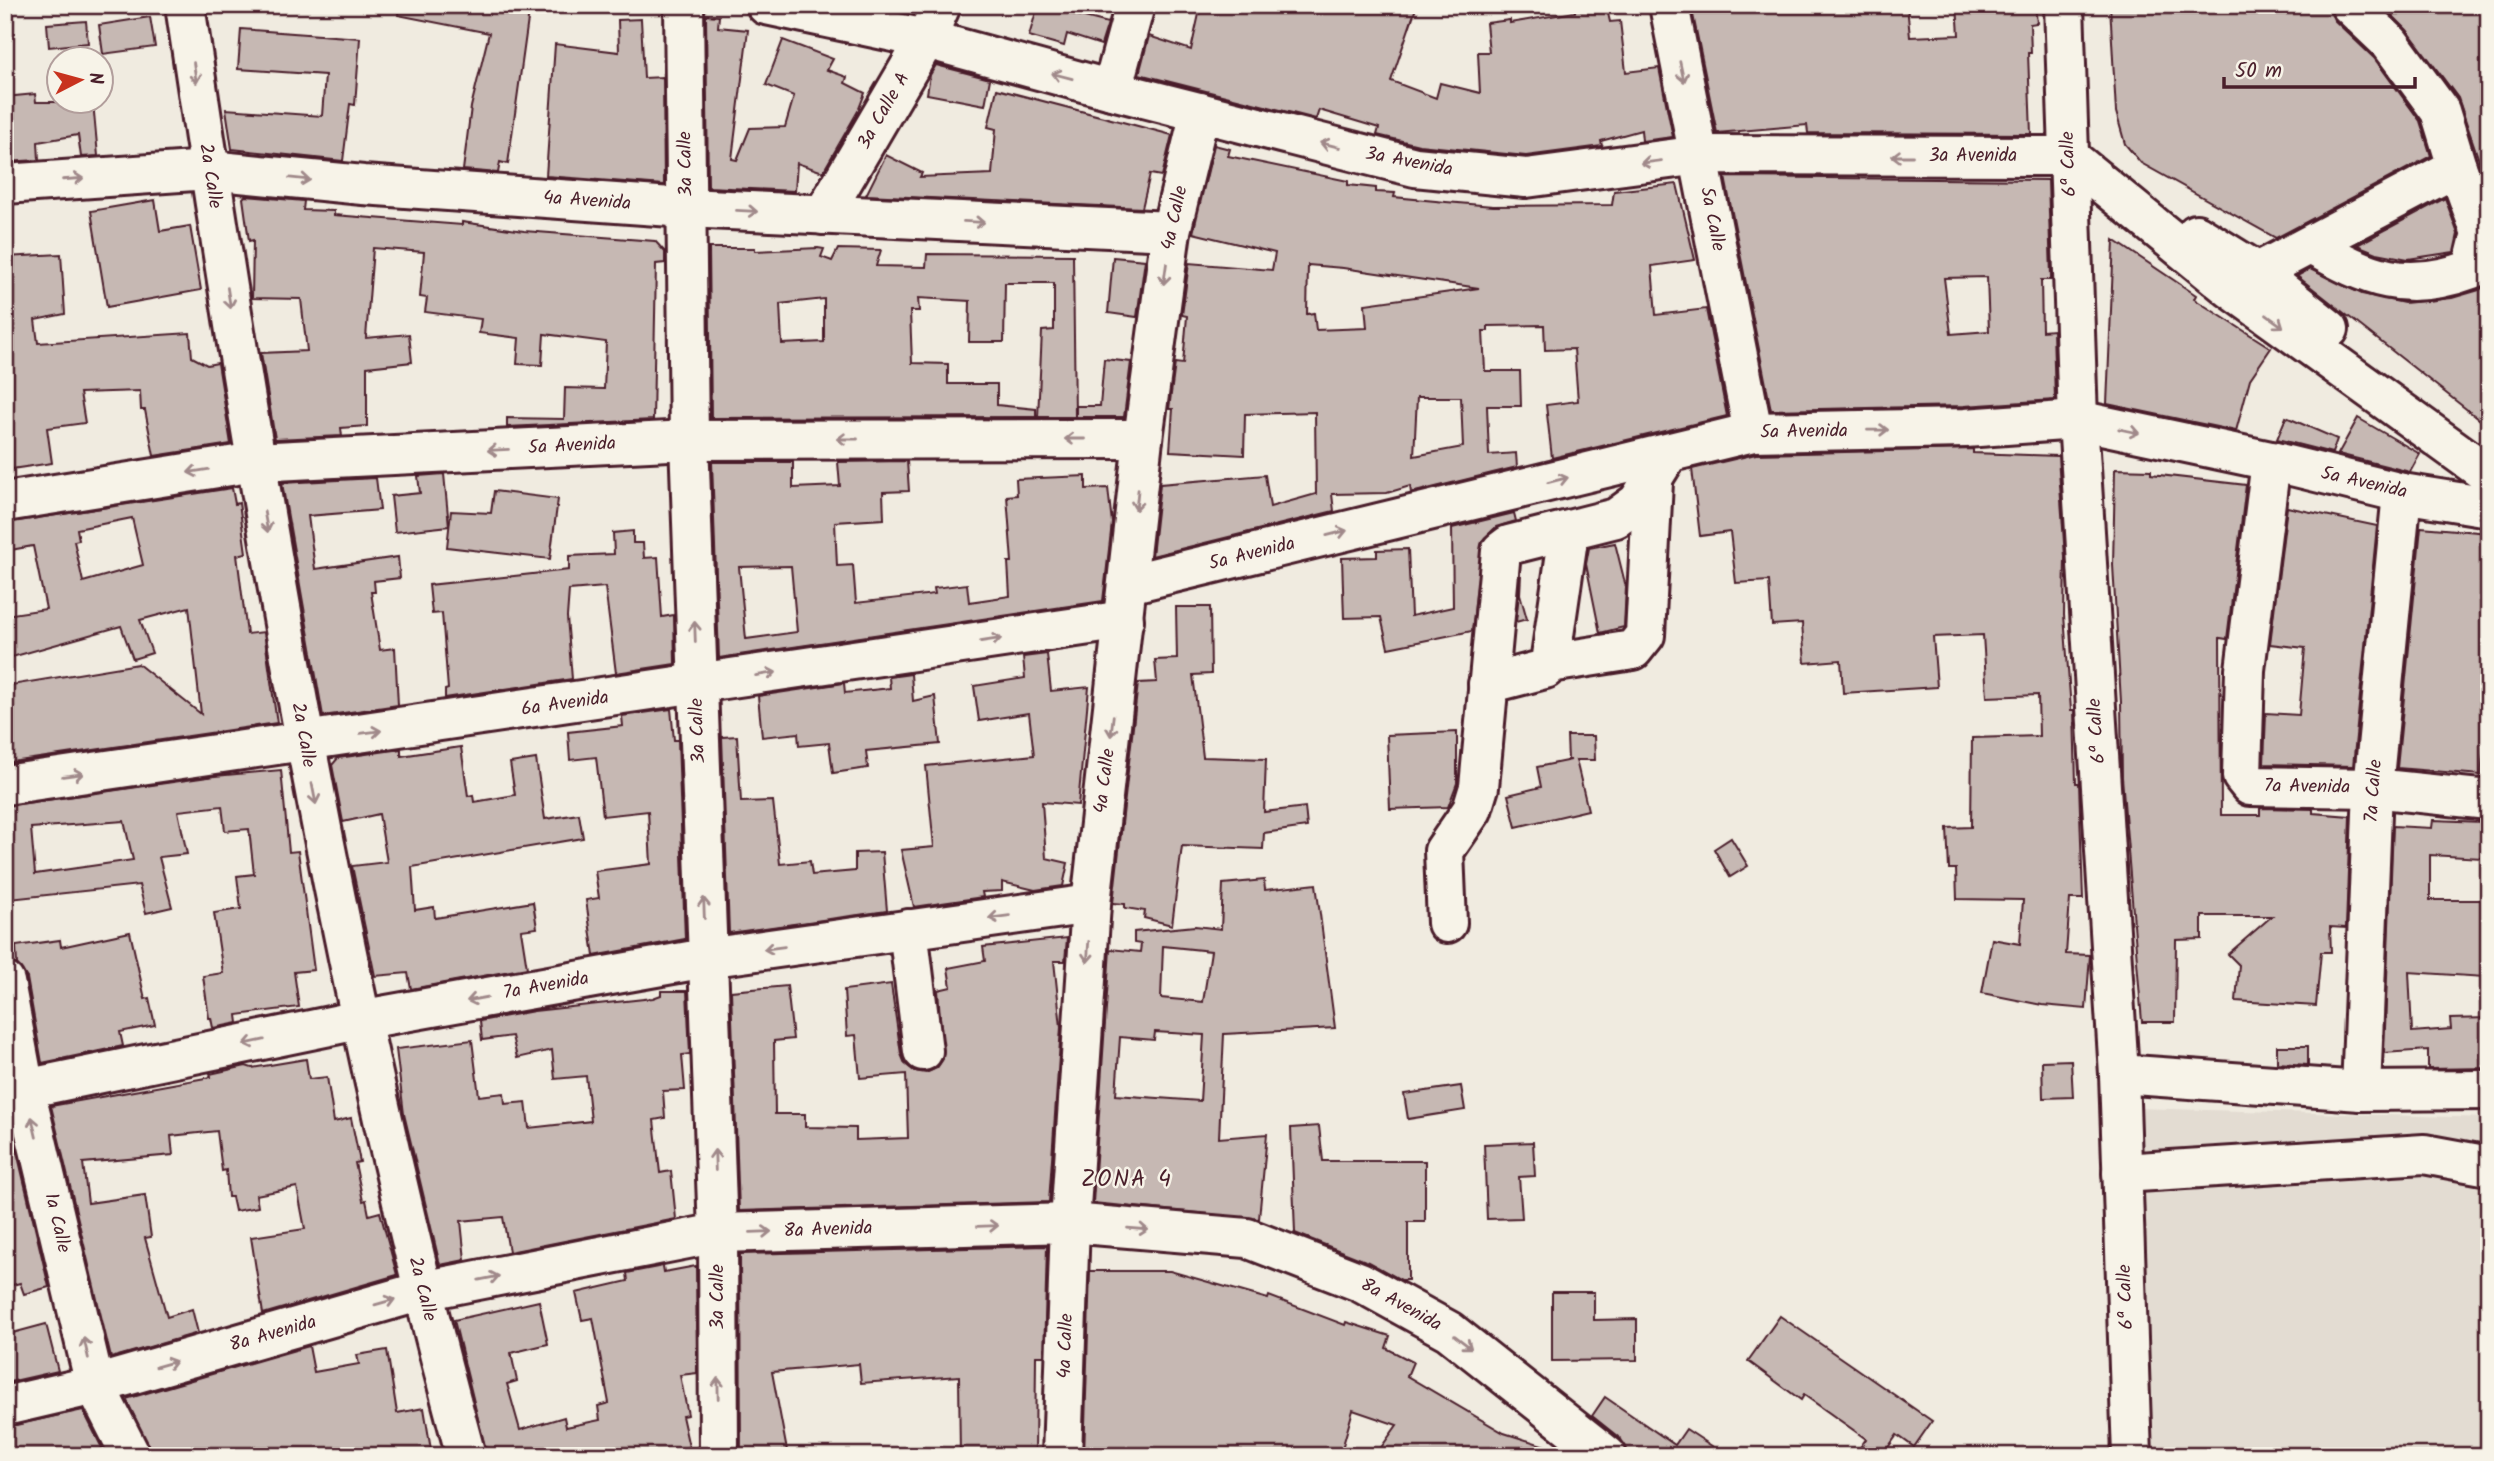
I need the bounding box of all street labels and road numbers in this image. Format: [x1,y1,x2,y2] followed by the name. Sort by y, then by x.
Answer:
[850,67,918,155] street label: 3a Calle A
[2053,130,2085,197] street label: 6ª Calle
[670,131,702,197] street label: 3a Calle
[1363,139,1455,185] street label: 3a Avenida
[190,141,230,211] street label: 2a Calle
[1929,141,2017,171] street label: 3a Avenida
[542,183,632,219] street label: 4a Avenida
[1154,183,1197,253] street label: 4a Calle
[1691,184,1733,254] street label: 5a Calle
[1760,416,1848,448] street label: 5a Avenida
[527,429,617,463] street label: 5a Avenida
[2318,458,2410,508] street label: 5a Avenida
[1206,529,1298,579] street label: 5a Avenida
[519,683,611,725] street label: 6a Avenida
[682,697,714,764] street label: 3a Calle
[2080,697,2114,765] street label: 6ª Calle
[283,700,324,770] street label: 2a Calle
[1086,746,1124,815] street label: 4a Calle
[2357,758,2391,824] street label: 7a Calle
[2264,771,2350,803] street label: 7a Avenida
[501,964,591,1008] street label: 7a Avenida
[36,1190,79,1256] street label: 1a Calle
[783,1213,873,1247] street label: 8a Avenida
[399,1253,445,1325] street label: 2a Calle
[2110,1263,2142,1330] street label: 6ª Calle
[703,1264,733,1330] street label: 3a Calle
[1355,1270,1447,1340] street label: 8a Avenida
[226,1307,320,1361] street label: 8a Avenida
[1050,1312,1082,1379] street label: 4a Calle

